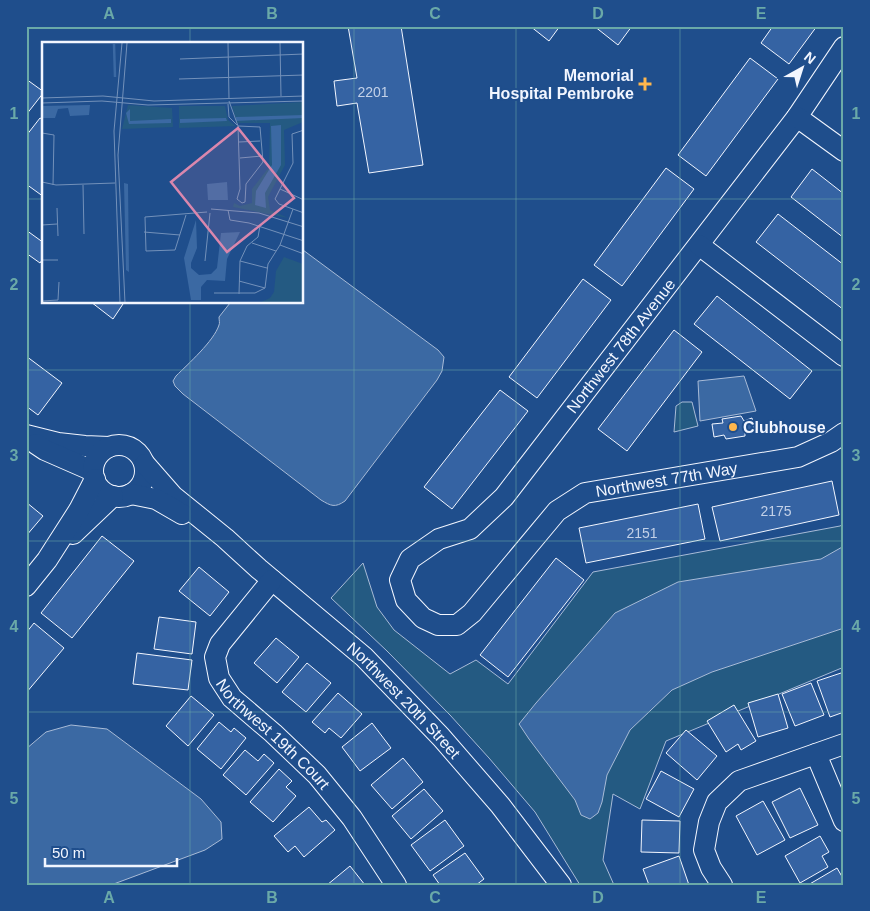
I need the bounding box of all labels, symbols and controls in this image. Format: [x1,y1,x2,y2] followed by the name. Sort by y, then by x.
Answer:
[103,5,115,22] text: A
[266,5,278,22] text: B
[429,5,441,22] text: C
[592,5,604,22] text: D
[756,5,767,22] text: E
[42,42,304,304] inset map
[778,42,828,92] north arrow
[801,48,819,67] text: N
[489,67,634,102] place label: Memorial Hospital Pembroke
[638,77,652,91] marker: Memorial Hospital Pembroke
[357,84,389,100] house number: 2201
[10,105,19,122] text: 1
[852,105,861,122] text: 1
[10,276,19,293] text: 2
[563,276,679,416] street label: Northwest 78th Avenue
[852,276,861,293] text: 2
[743,419,826,436] place label: Clubhouse
[727,421,739,433] marker: Clubhouse
[10,447,19,464] text: 3
[852,447,861,464] text: 3
[594,459,739,500] street label: Northwest 77th Way
[760,503,792,519] house number: 2175
[626,525,658,541] house number: 2151
[10,618,19,635] text: 4
[852,618,861,635] text: 4
[344,638,464,762] street label: Northwest 20th Street
[213,676,334,793] street label: Northwest 19th Court
[10,790,19,807] text: 5
[852,790,861,807] text: 5
[45,836,178,868] scale bar
[52,844,85,861] text: 50 m
[103,889,115,906] text: A
[266,889,278,906] text: B
[429,889,441,906] text: C
[592,889,604,906] text: D
[756,889,767,906] text: E

